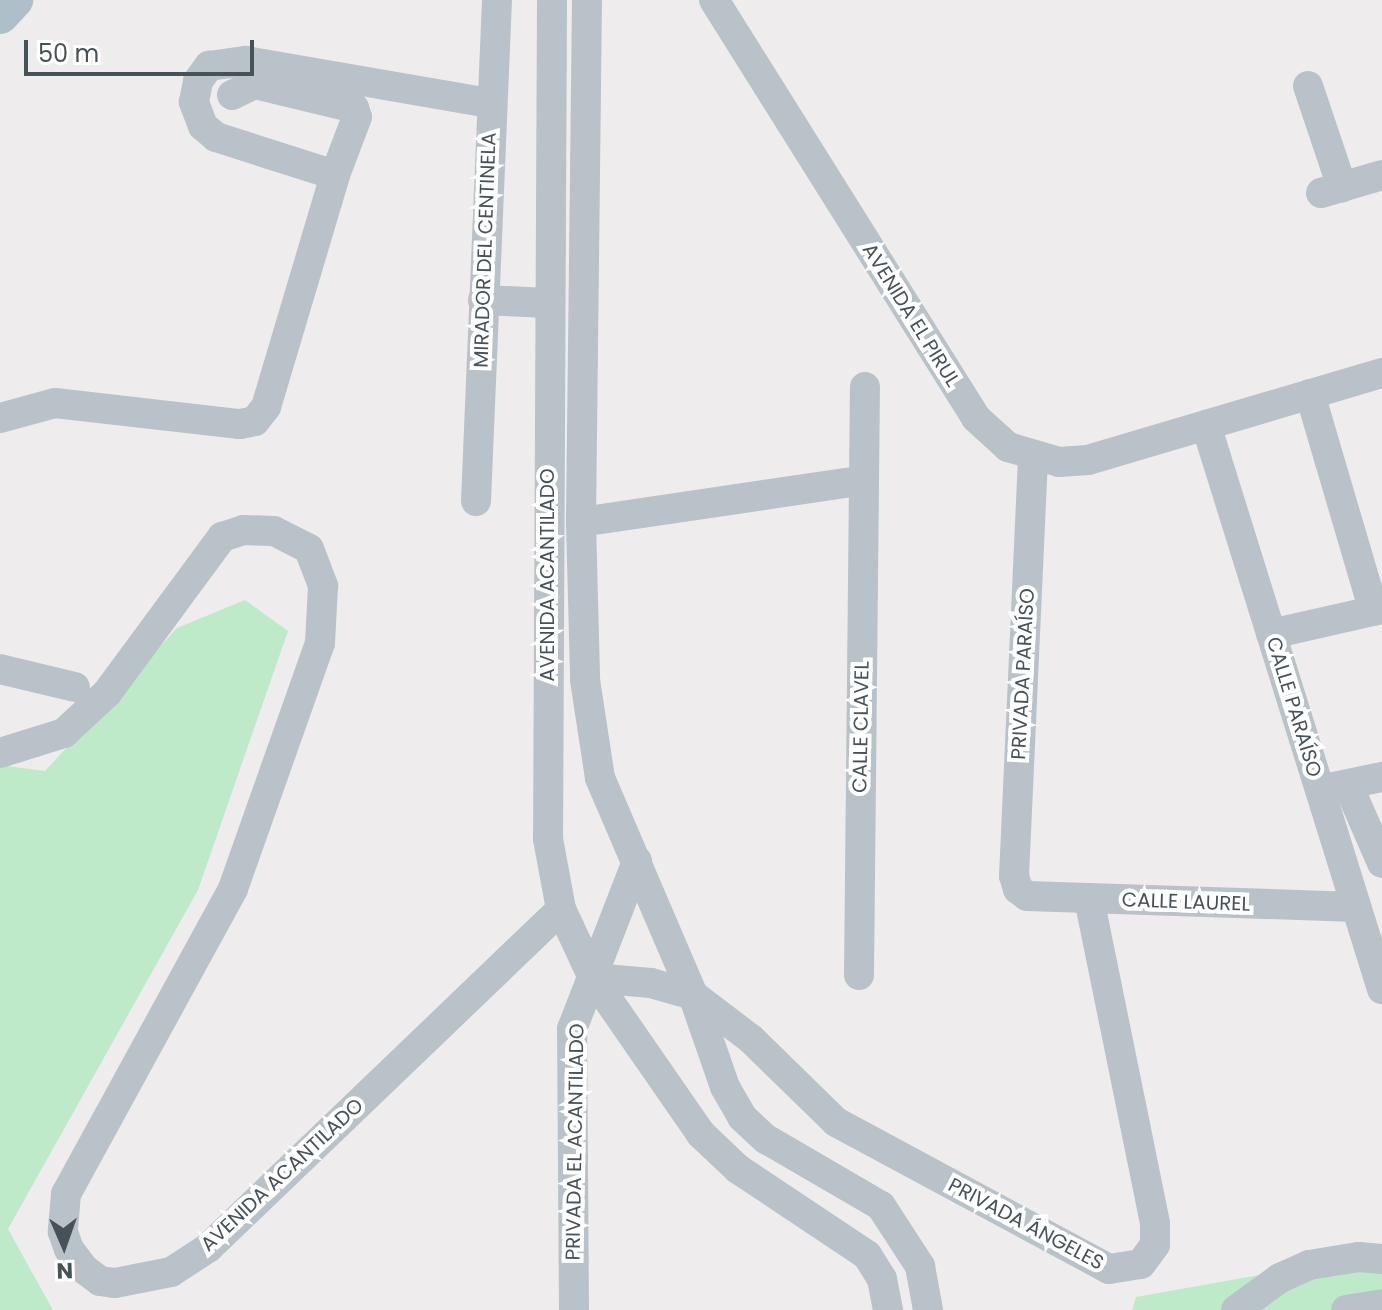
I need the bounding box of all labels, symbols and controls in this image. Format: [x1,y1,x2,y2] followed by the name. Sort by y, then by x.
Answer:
[28,24,258,74] scale bar
[38,37,99,70] text: 50 m
[469,132,501,368] street label: MIRADOR DEL CENTINELA
[857,239,965,391] street label: AVENIDA EL PIRUL
[535,468,559,682] street label: AVENIDA ACANTILADO
[1007,588,1039,760] street label: PRIVADA PARAÍSO
[1261,634,1327,780] street label: CALLE PARAÍSO
[848,661,874,793] street label: CALLE CLAVEL
[1121,888,1251,916] street label: CALLE LAUREL
[561,1023,589,1261] street label: PRIVADA EL ACANTILADO
[196,1093,368,1257] street label: AVENIDA ACANTILADO
[944,1173,1108,1275] street label: PRIVADA ÁNGELES
[24,1206,104,1286] north arrow
[56,1255,74,1286] text: N

